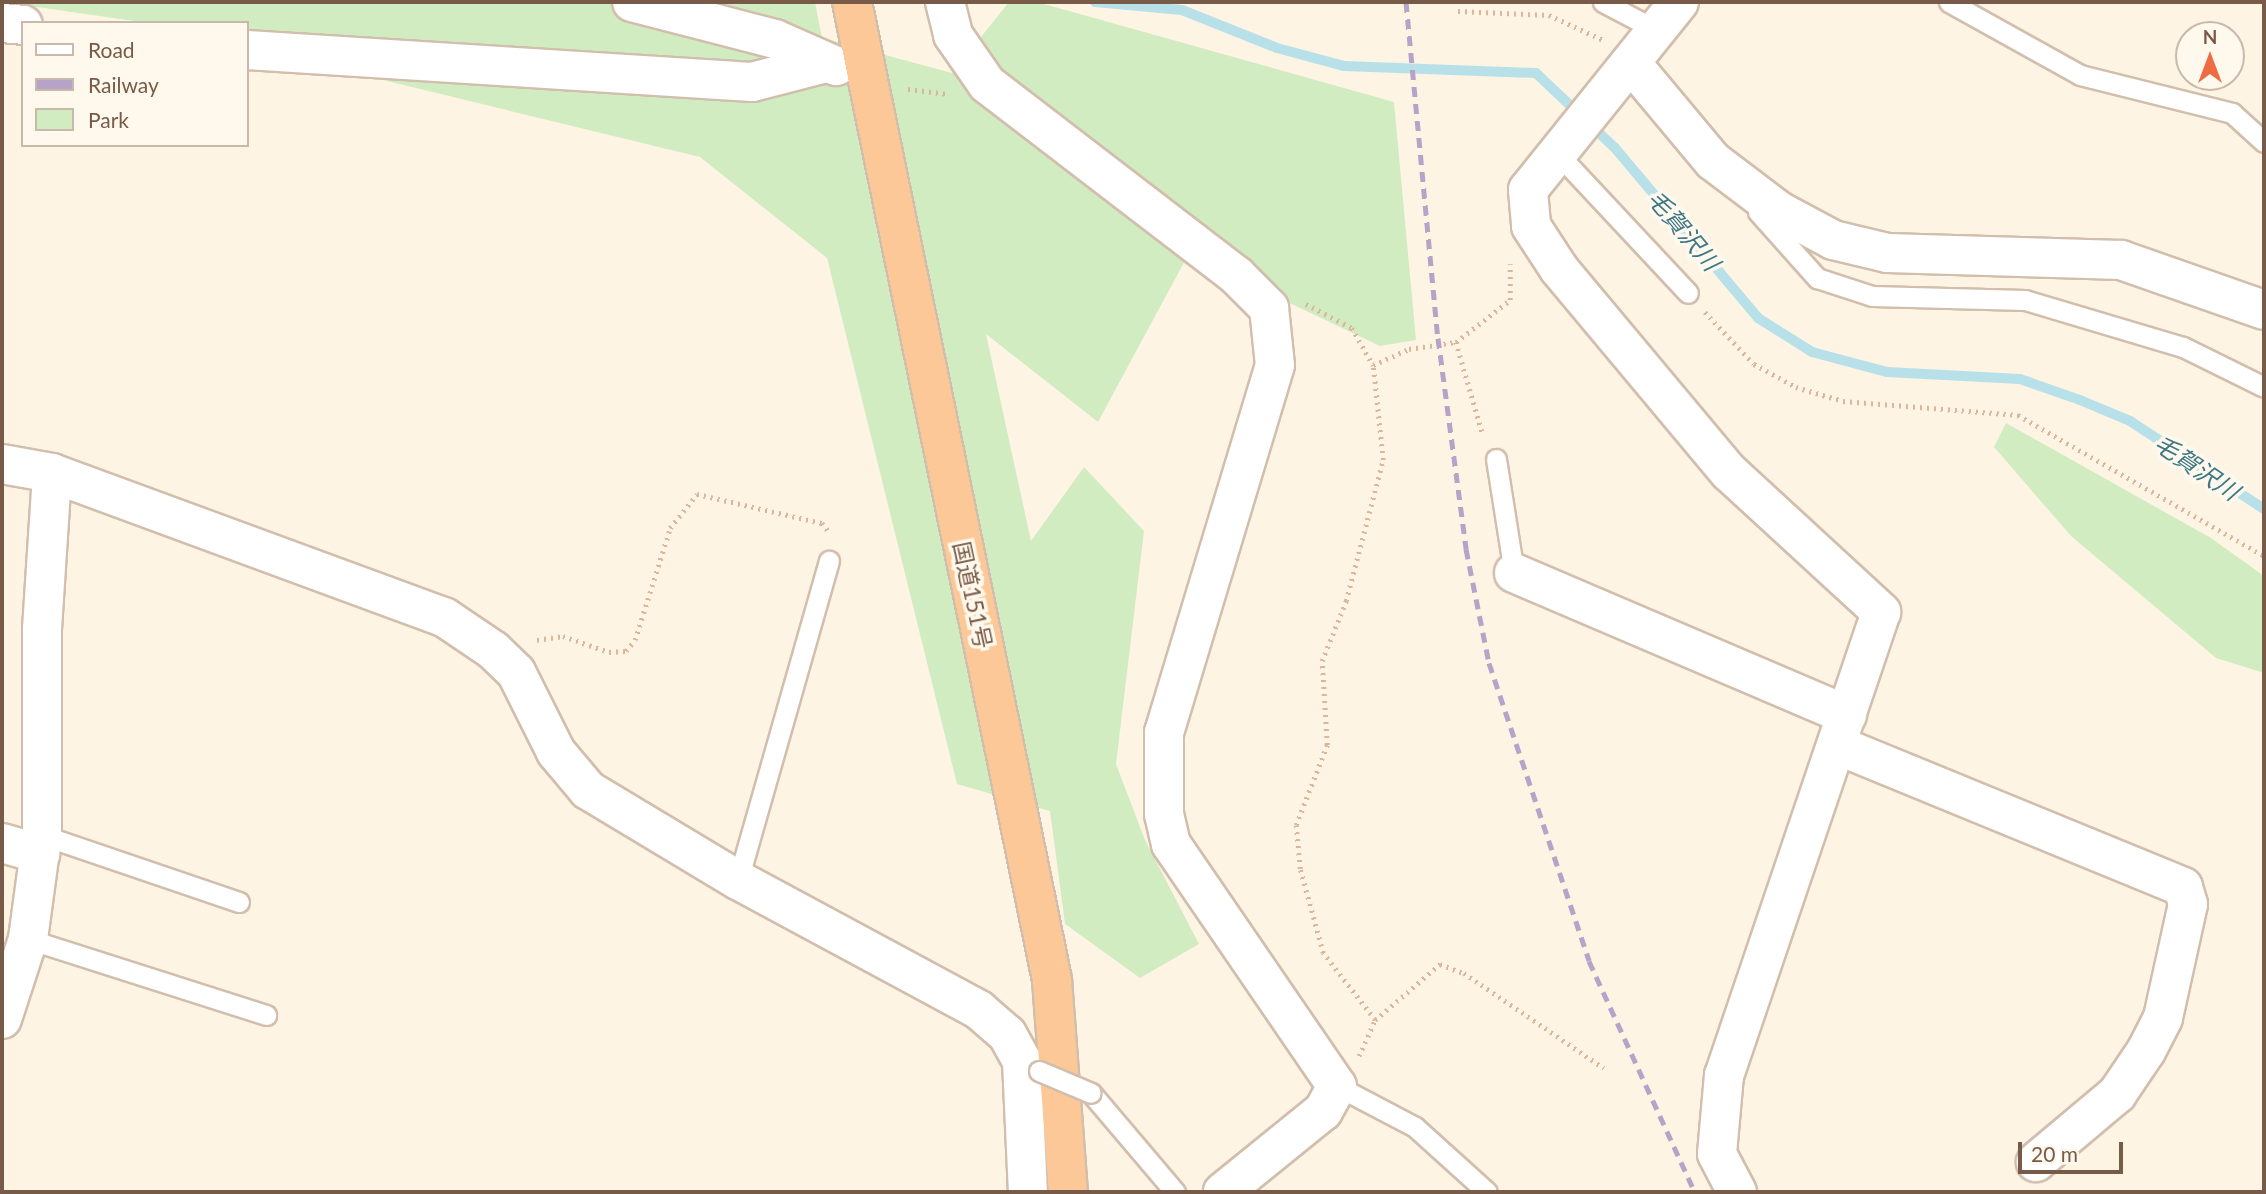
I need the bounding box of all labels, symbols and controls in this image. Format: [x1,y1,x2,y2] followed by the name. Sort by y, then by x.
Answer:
[21,21,248,147] legend
[2175,21,2245,91] north arrow
[2203,25,2217,48] text: N
[88,37,135,62] text: Road
[88,72,159,97] text: Railway
[88,107,129,132] text: Park
[1642,184,1726,276] water label: 毛賀沢川
[2149,428,2245,506] water label: 毛賀沢川
[948,539,998,651] street label: 国道151号
[2021,1128,2126,1172] scale bar
[2031,1141,2078,1166] text: 20 m

